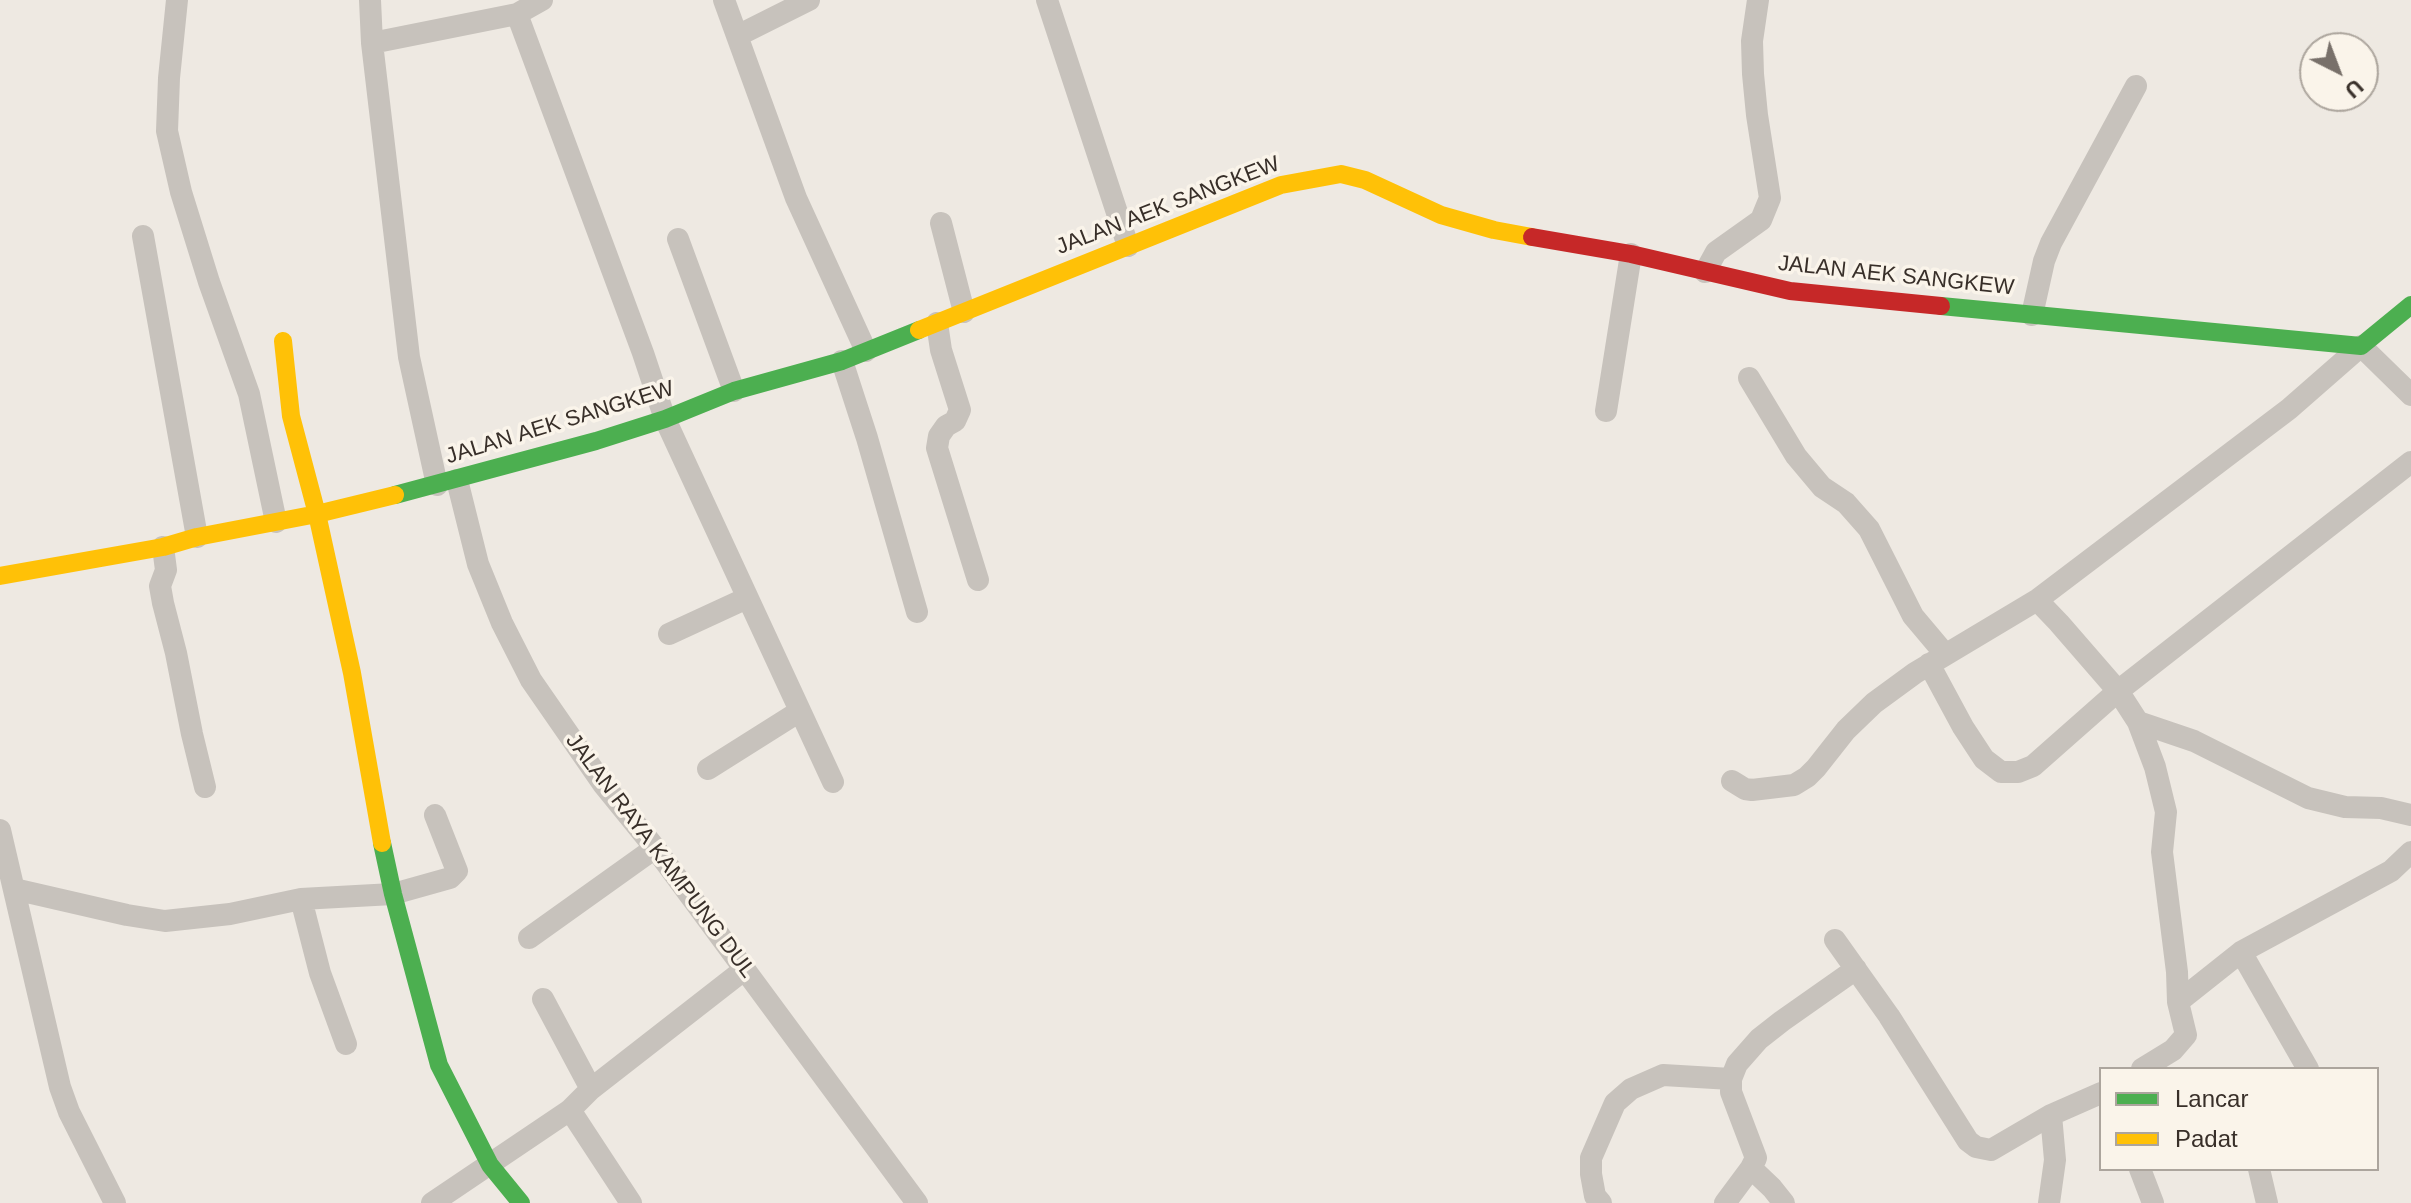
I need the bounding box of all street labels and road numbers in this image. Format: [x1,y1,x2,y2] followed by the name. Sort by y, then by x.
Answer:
[1053,151,1283,261] street label: JALAN AEK SANGKEW
[1777,250,2015,302] street label: JALAN AEK SANGKEW
[443,376,677,470] street label: JALAN AEK SANGKEW
[560,729,760,983] street label: JALAN RAYA KAMPUNG DUL

